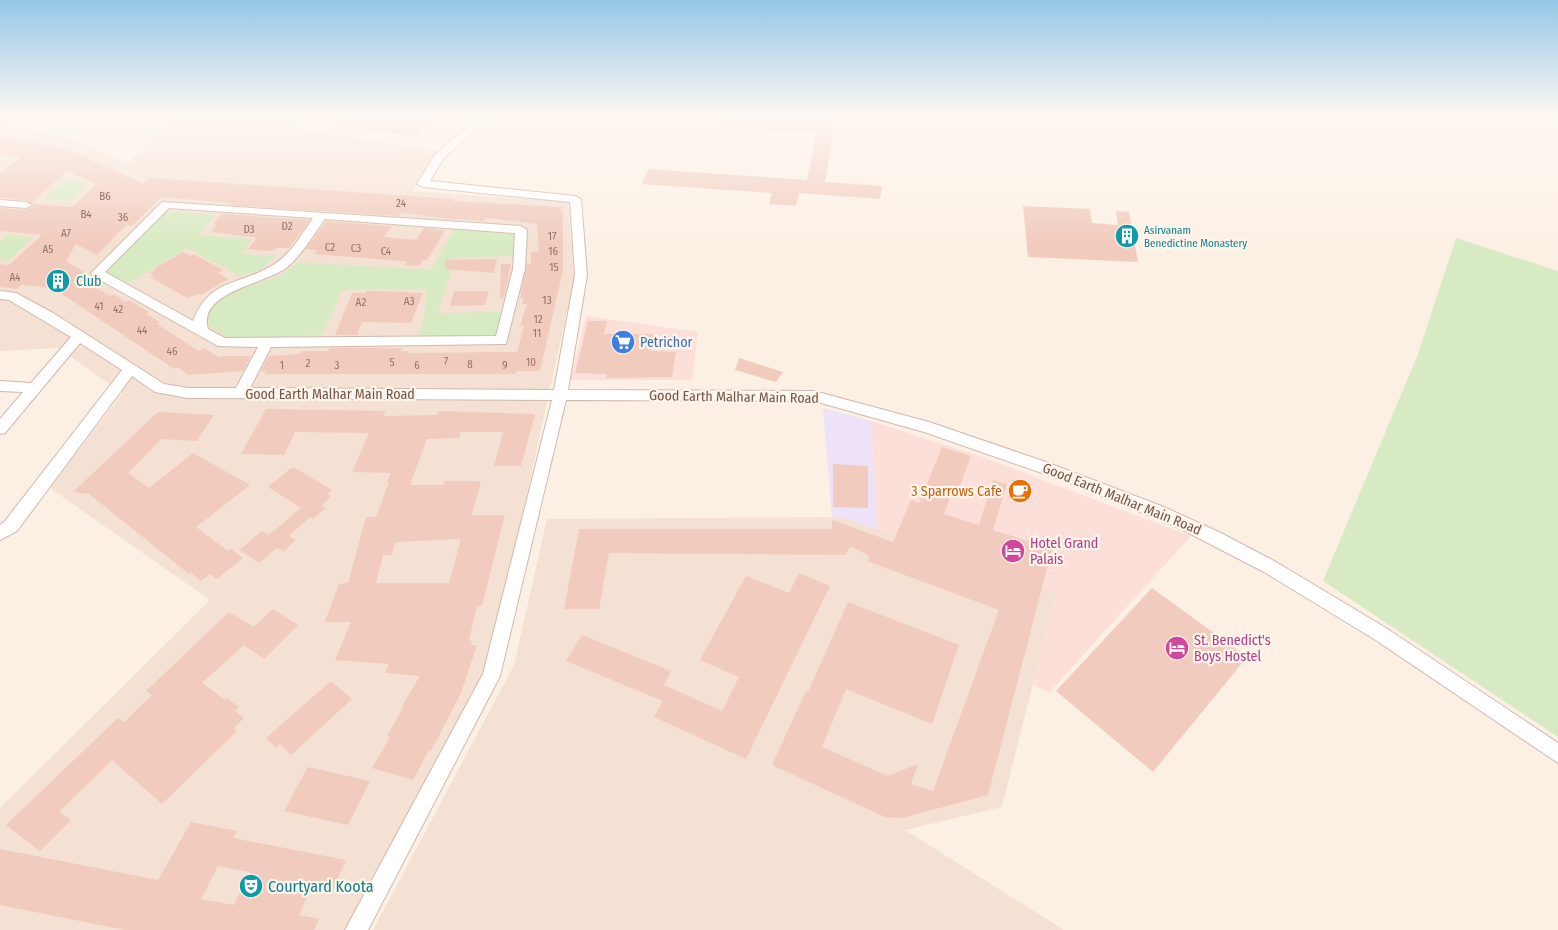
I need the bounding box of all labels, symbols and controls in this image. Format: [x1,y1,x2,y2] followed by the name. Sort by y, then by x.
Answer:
[99,190,111,203] house number: B6
[396,197,407,210] house number: 24
[80,208,92,221] house number: B4
[118,211,129,224] house number: 36
[282,220,293,233] house number: D2
[243,223,255,236] house number: D3
[1114,223,1140,249] building icon: Asirvanam Benedictine Monastery
[1144,224,1247,250] place label: Asirvanam Benedictine Monastery
[61,227,72,240] house number: A7
[548,230,557,243] house number: 17
[325,241,335,254] house number: C2
[351,242,361,255] house number: C3
[43,243,53,256] house number: A5
[381,245,392,258] house number: C4
[548,245,558,258] house number: 16
[549,261,559,274] house number: 15
[45,268,71,294] building icon: Club
[10,271,21,284] house number: A4
[76,273,101,290] place label: Club
[542,294,552,307] house number: 13
[404,295,414,308] house number: A3
[356,296,367,309] house number: A2
[94,300,104,313] house number: 41
[113,303,123,316] house number: 42
[533,313,543,326] house number: 12
[137,324,148,337] house number: 44
[533,327,541,340] house number: 11
[610,329,636,355] supermarket icon: Petrichor
[640,334,693,351] place label: Petrichor
[167,345,178,358] house number: 46
[444,355,449,368] house number: 7
[389,356,395,369] house number: 5
[526,356,536,369] house number: 10
[306,357,311,370] house number: 2
[467,358,473,371] house number: 8
[280,359,284,372] house number: 1
[335,359,340,372] house number: 3
[414,359,420,372] house number: 6
[502,359,508,372] house number: 9
[245,386,415,403] street label: Good Earth Malhar Main Road
[649,387,819,407] street label: Good Earth Malhar Main Road
[1040,459,1204,539] street label: Good Earth Malhar Main Road
[1007,478,1033,504] cafe icon: 3 Sparrows Cafe
[911,483,1002,500] place label: 3 Sparrows Cafe
[1030,535,1098,568] place label: Hotel Grand Palais
[1000,538,1026,564] hotel icon: Hotel Grand Palais
[1194,632,1271,665] place label: St. Benedict's Boys Hostel
[1164,635,1190,661] hotel icon: St. Benedict's Boys Hostel
[238,873,264,899] theatre icon: Courtyard Koota
[268,877,374,896] place label: Courtyard Koota

